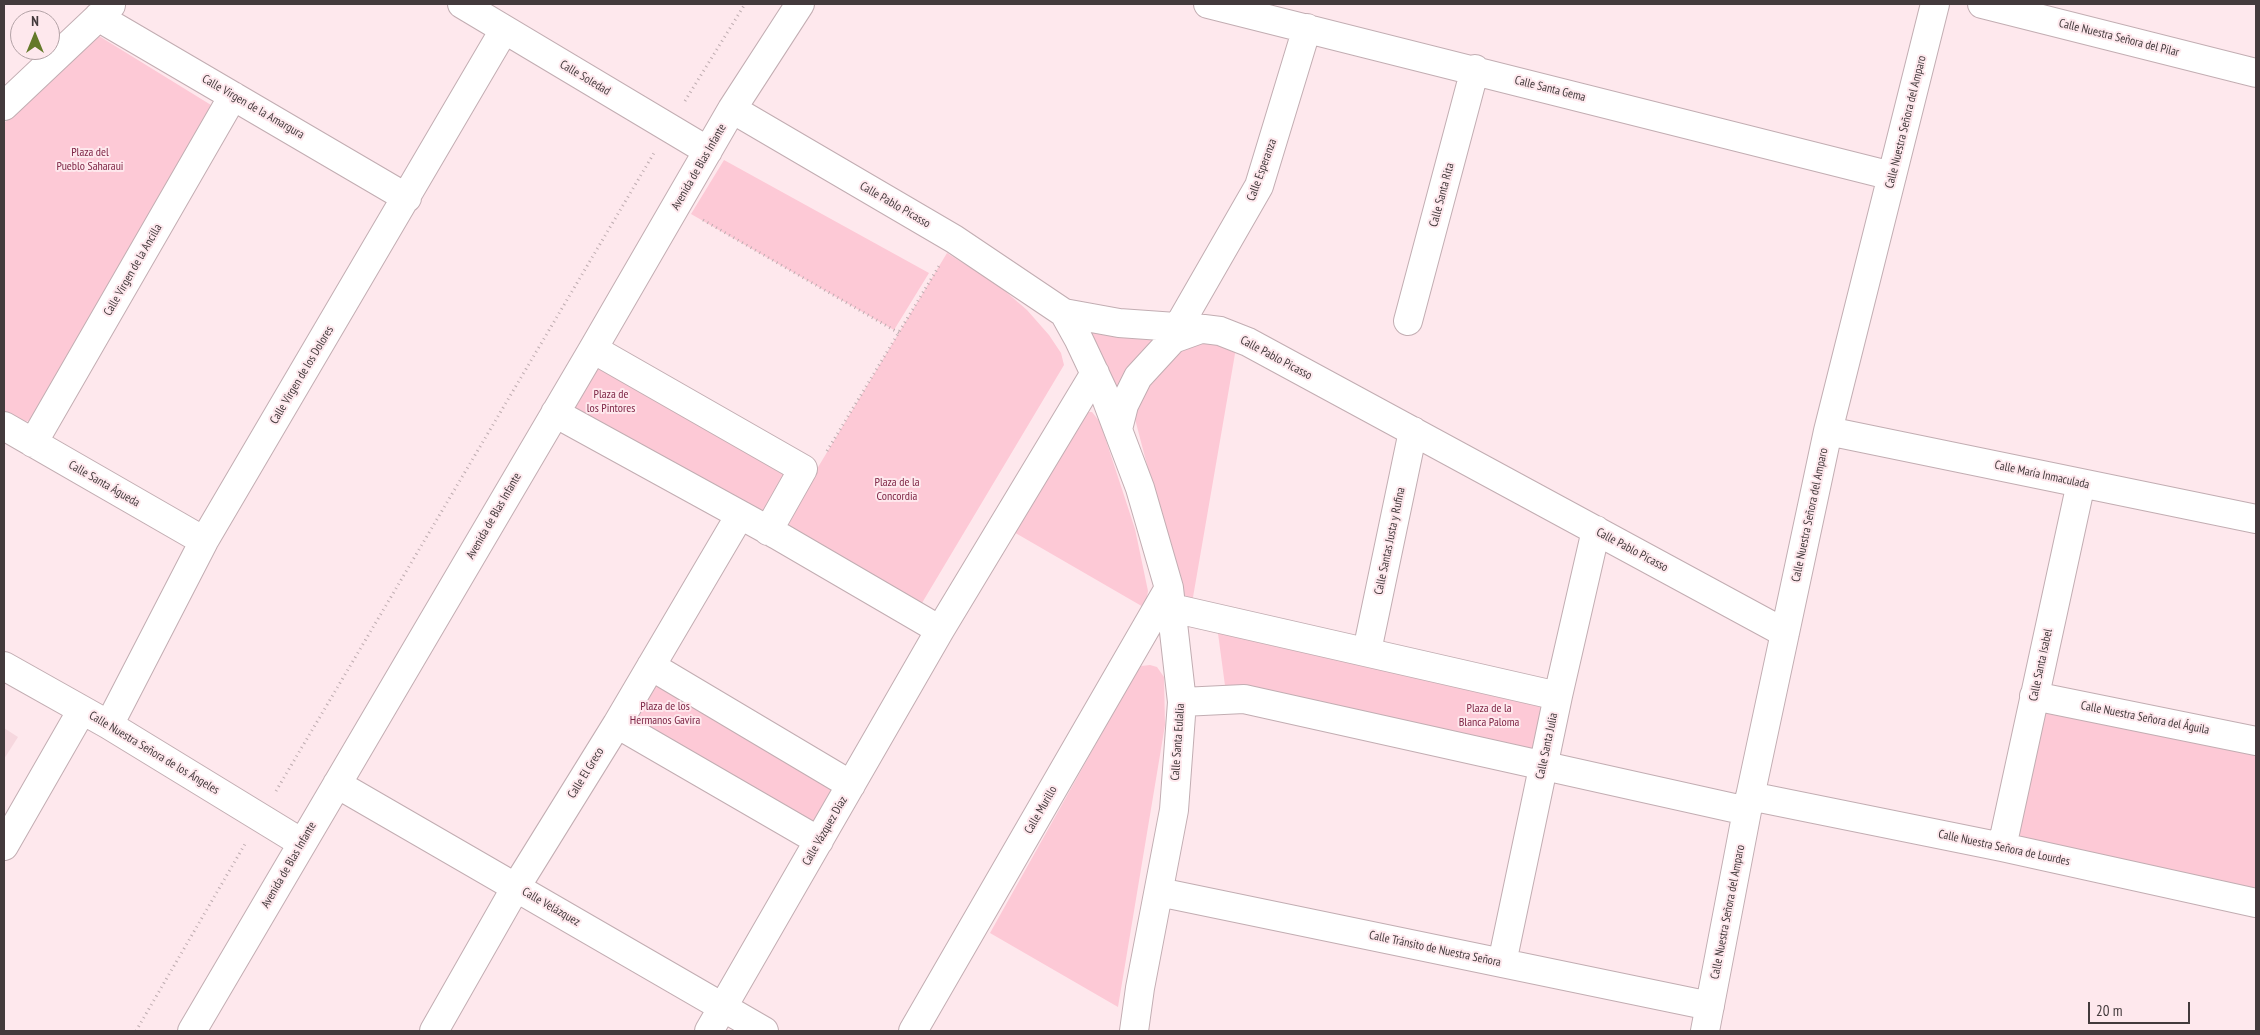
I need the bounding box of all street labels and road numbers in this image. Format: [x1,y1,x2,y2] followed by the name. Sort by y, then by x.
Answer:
[2057,16,2181,60] street label: Calle Nuestra Señora del Pilar
[1883,54,1929,190] street label: Calle Nuestra Señora del Amparo
[557,57,613,99] street label: Calle Soledad
[199,72,307,142] street label: Calle Virgen de la Amargura
[1513,73,1587,105] street label: Calle Santa Gema
[668,121,730,213] street label: Avenida de Blas Infante
[1244,137,1280,203] street label: Calle Esperanza
[1427,161,1457,229] street label: Calle Santa Rita
[857,179,933,231] street label: Calle Pablo Picasso
[101,222,165,318] street label: Calle Virgen de la Ancilla
[267,323,337,427] street label: Calle Virgen de los Dolores
[1238,333,1314,383] street label: Calle Pablo Picasso
[1789,447,1831,583] street label: Calle Nuestra Señora del Amparo
[66,458,142,510] street label: Calle Santa Águeda
[1993,458,2091,492] street label: Calle María Inmaculada
[463,470,525,562] street label: Avenida de Blas Infante
[1372,486,1408,596] street label: Calle Santas Justa y Rufina
[1594,525,1670,575] street label: Calle Pablo Picasso
[2026,627,2056,703] street label: Calle Santa Isabel
[2080,698,2210,738] street label: Calle Nuestra Señora del Águila
[1168,703,1188,781] street label: Calle Santa Eulalia
[86,708,222,798] street label: Calle Nuestra Señora de los Ángeles
[1533,712,1561,780] street label: Calle Santa Julia
[565,745,607,801] street label: Calle El Greco
[1022,784,1060,836] street label: Calle Murillo
[799,794,851,868] street label: Calle Vázquez Díaz
[258,819,320,911] street label: Avenida de Blas Infante
[1937,827,2071,869] street label: Calle Nuestra Señora de Lourdes
[1708,844,1748,980] street label: Calle Nuestra Señora del Amparo
[519,885,583,929] street label: Calle Velázquez
[1368,928,1502,970] street label: Calle Tránsito de Nuestra Señora

